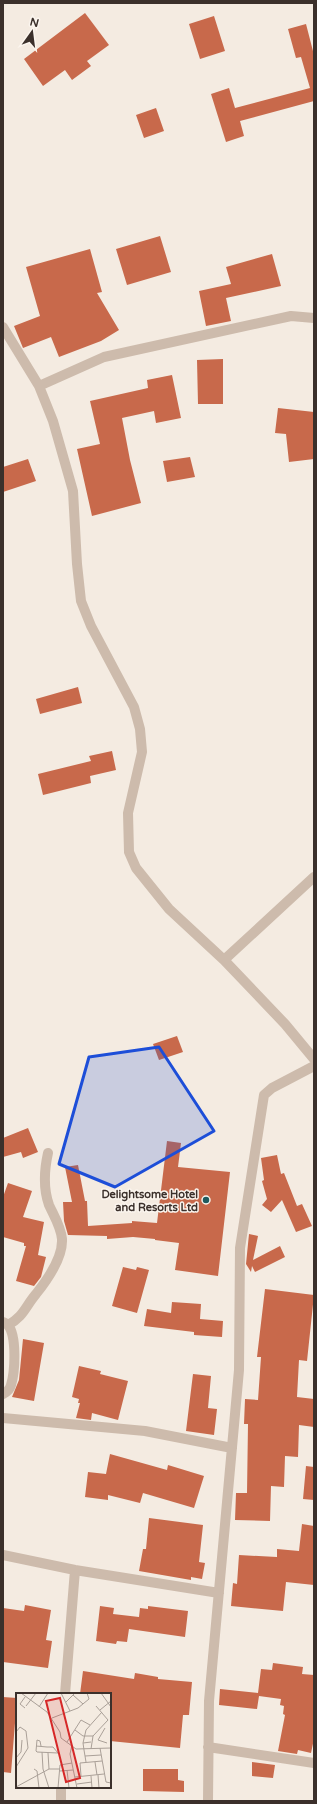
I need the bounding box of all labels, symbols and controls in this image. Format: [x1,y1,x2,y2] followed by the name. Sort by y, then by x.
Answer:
[12,12,52,52] north arrow
[28,15,40,30] text: N
[101,1188,198,1214] place label: Delightsome Hotel and Resorts Ltd
[201,1195,211,1205] marker: Delightsome Hotel and Resorts Ltd
[16,1693,111,1788] inset map

